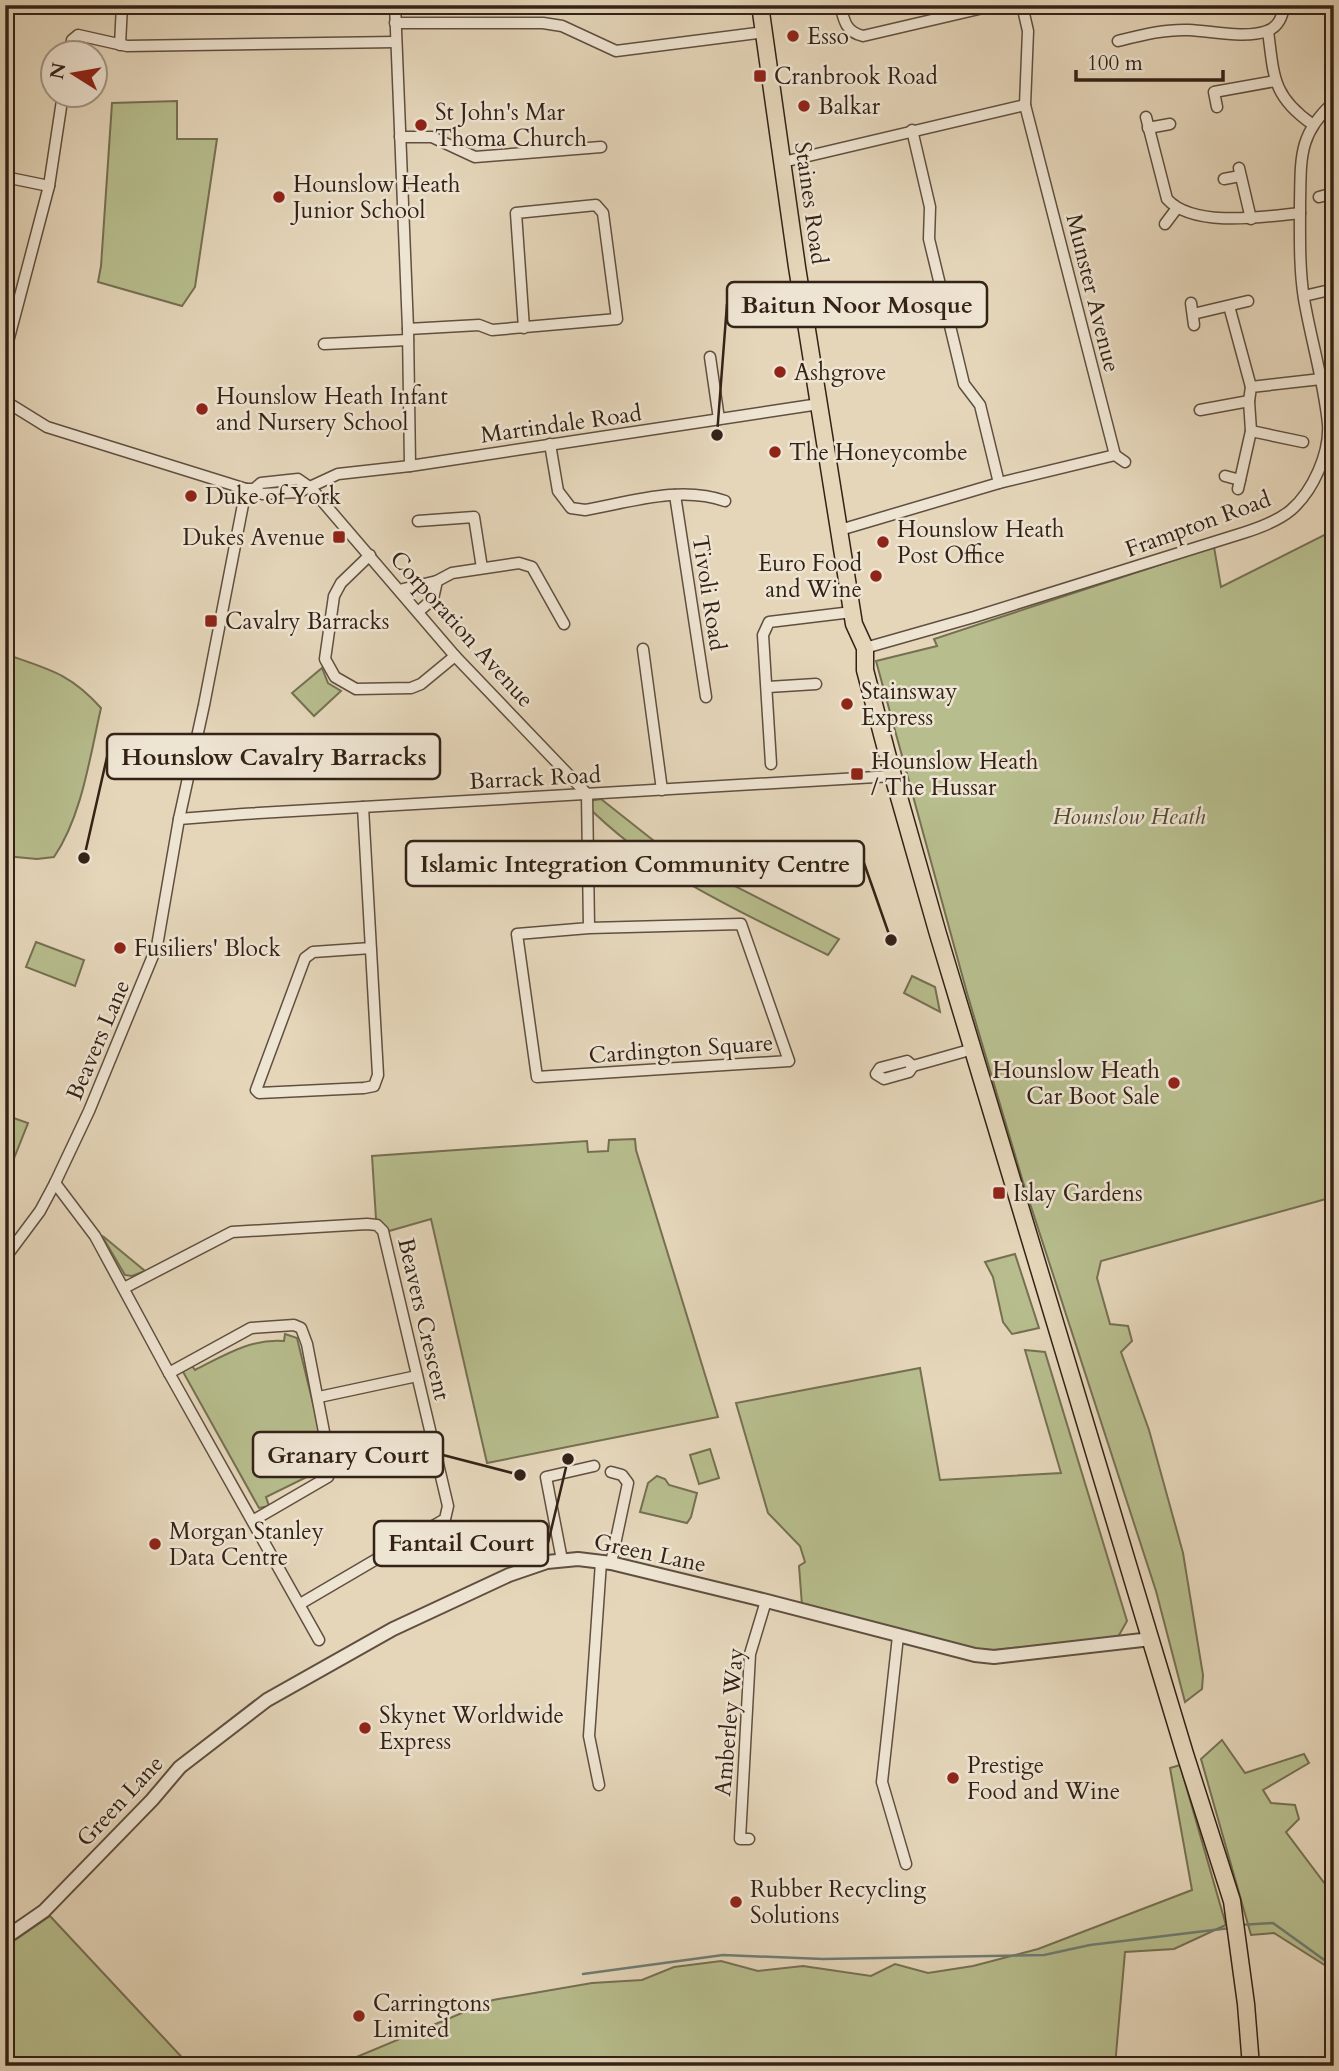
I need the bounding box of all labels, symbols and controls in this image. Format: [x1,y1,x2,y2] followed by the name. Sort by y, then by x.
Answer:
[807,21,849,52] place label: Esso
[785,28,801,44] marker: Esso
[38,38,108,108] north arrow
[1076,38,1224,82] scale bar
[1087,49,1143,78] text: 100 m
[44,60,73,82] text: N
[774,61,938,92] place label: Cranbrook Road
[752,68,768,84] marker: Cranbrook Road
[818,91,881,122] place label: Balkar
[435,97,587,154] place label: St John's Mar Thoma Church
[796,98,812,114] marker: Balkar
[413,117,429,133] marker: St John's Mar Thoma Church
[787,140,835,267] street label: Staines Road
[290,169,461,226] place label: Hounslow Heath Junior School
[271,189,287,205] marker: Hounslow Heath Junior School
[1058,211,1128,375] street label: Munster Avenue
[727,282,987,327] callout: Baitun Noor Mosque
[741,289,973,322] text: Baitun Noor Mosque
[794,357,886,388] place label: Ashgrove
[772,364,788,380] marker: Ashgrove
[216,381,448,438] place label: Hounslow Heath Infant and Nursery School
[479,397,644,451] street label: Martindale Road
[194,401,210,417] marker: Hounslow Heath Infant and Nursery School
[789,437,968,468] place label: The Honeycombe
[767,444,783,460] marker: The Honeycombe
[205,481,342,512] place label: Duke of York
[1121,483,1276,565] street label: Frampton Road
[183,488,199,504] marker: Duke of York
[897,514,1065,571] place label: Hounslow Heath Post Office
[182,522,325,553] place label: Dukes Avenue
[331,529,347,545] marker: Dukes Avenue
[685,533,734,654] street label: Tivoli Road
[875,534,891,550] marker: Hounslow Heath Post Office
[383,544,541,714] street label: Corporation Avenue
[758,548,863,605] place label: Euro Food and Wine
[868,568,884,584] marker: Euro Food and Wine
[225,606,389,637] place label: Cavalry Barracks
[203,613,219,629] marker: Cavalry Barracks
[861,676,958,733] place label: Stainsway Express
[839,696,855,712] marker: Stainsway Express
[107,734,440,779] callout: Hounslow Cavalry Barracks
[121,741,427,774] text: Hounslow Cavalry Barracks
[871,746,1039,803] place label: Hounslow Heath / The Hussar
[468,759,602,797] street label: Barrack Road
[849,766,865,782] marker: Hounslow Heath / The Hussar
[1052,801,1206,832] park label: Hounslow Heath
[406,841,864,886] callout: Islamic Integration Community Centre
[420,848,850,881] text: Islamic Integration Community Centre
[134,933,282,964] place label: Fusiliers' Block
[112,940,128,956] marker: Fusiliers' Block
[59,975,137,1105] street label: Beavers Lane
[588,1027,774,1071] street label: Cardington Square
[993,1055,1160,1112] place label: Hounslow Heath Car Boot Sale
[1166,1075,1182,1091] marker: Hounslow Heath Car Boot Sale
[1013,1178,1143,1209] place label: Islay Gardens
[991,1185,1007,1201] marker: Islay Gardens
[390,1235,458,1403] street label: Beavers Crescent
[253,1432,443,1477] callout: Granary Court
[267,1439,430,1472] text: Granary Court
[169,1516,324,1573] place label: Morgan Stanley Data Centre
[374,1521,548,1566] callout: Fantail Court
[591,1526,709,1580] street label: Green Lane
[388,1527,535,1560] text: Fantail Court
[147,1536,163,1552] marker: Morgan Stanley Data Centre
[707,1646,751,1798] street label: Amberley Way
[379,1700,564,1757] place label: Skynet Worldwide Express
[357,1720,373,1736] marker: Skynet Worldwide Express
[70,1749,170,1853] street label: Green Lane
[967,1750,1120,1807] place label: Prestige Food and Wine
[945,1770,961,1786] marker: Prestige Food and Wine
[750,1874,926,1931] place label: Rubber Recycling Solutions
[728,1894,744,1910] marker: Rubber Recycling Solutions
[373,1988,490,2045] place label: Carringtons Limited
[351,2008,367,2024] marker: Carringtons Limited

